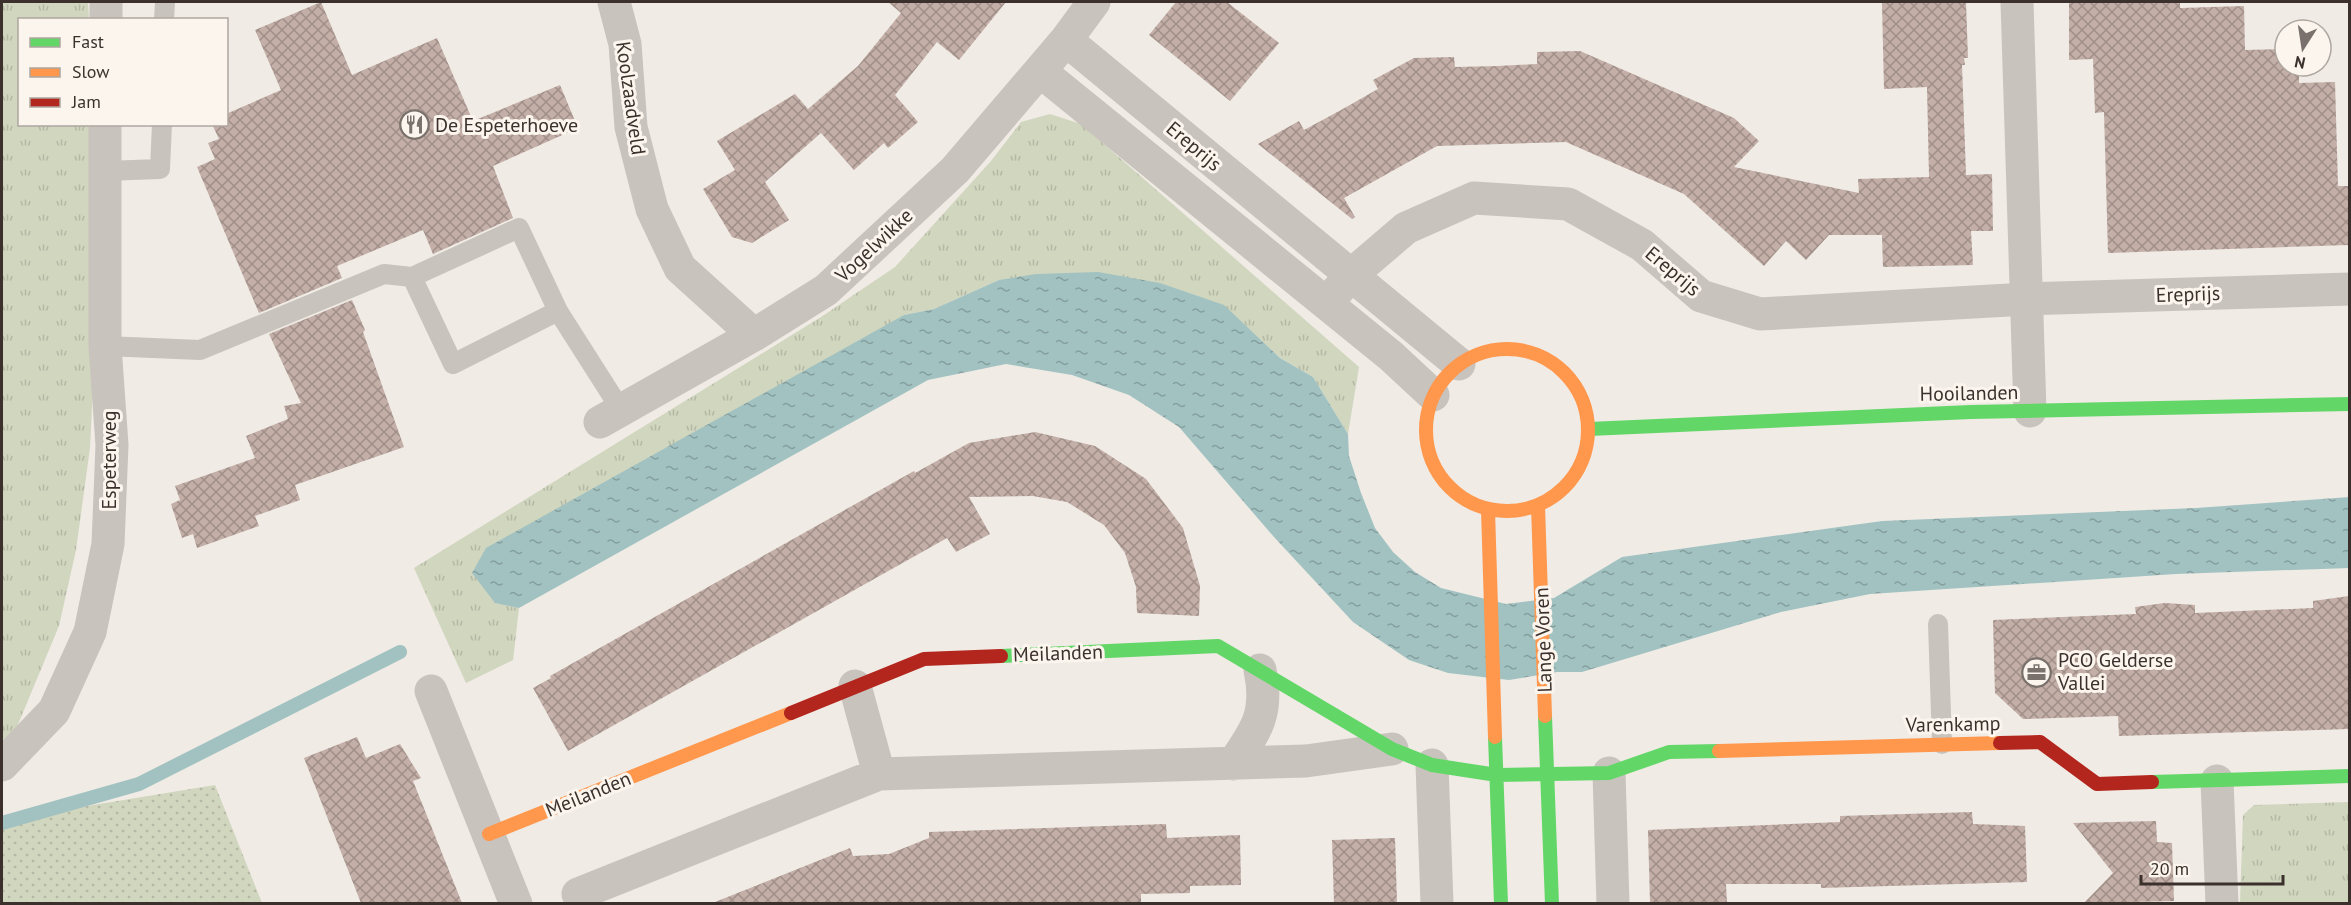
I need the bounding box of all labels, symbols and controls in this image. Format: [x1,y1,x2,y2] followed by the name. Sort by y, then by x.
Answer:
[18,18,228,126] legend
[2273,18,2333,78] north arrow
[72,30,104,53] text: Fast
[610,40,652,156] street label: Koolzaadveld
[2293,52,2307,74] text: N
[72,60,110,83] text: Slow
[71,90,101,113] text: Jam
[398,109,430,141] restaurant icon: De Espeterhoeve
[435,112,578,138] place label: De Espeterhoeve
[1161,115,1227,177] street label: Ereprijs
[829,202,918,288] street label: Vogelwikke
[1640,240,1706,302] street label: Ereprijs
[2155,280,2221,308] street label: Ereprijs
[1919,379,2019,407] street label: Hooilanden
[96,411,122,509] street label: Espeterweg
[1528,587,1558,693] street label: Lange Voren
[1013,638,1103,668] street label: Meilanden
[2057,647,2173,696] place label: PCO Gelderse Vallei
[2021,656,2053,688] office icon: PCO Gelderse Vallei
[1904,710,2001,738] street label: Varenkamp
[541,765,635,823] street label: Meilanden
[2141,848,2284,886] scale bar
[2150,857,2189,880] text: 20 m

